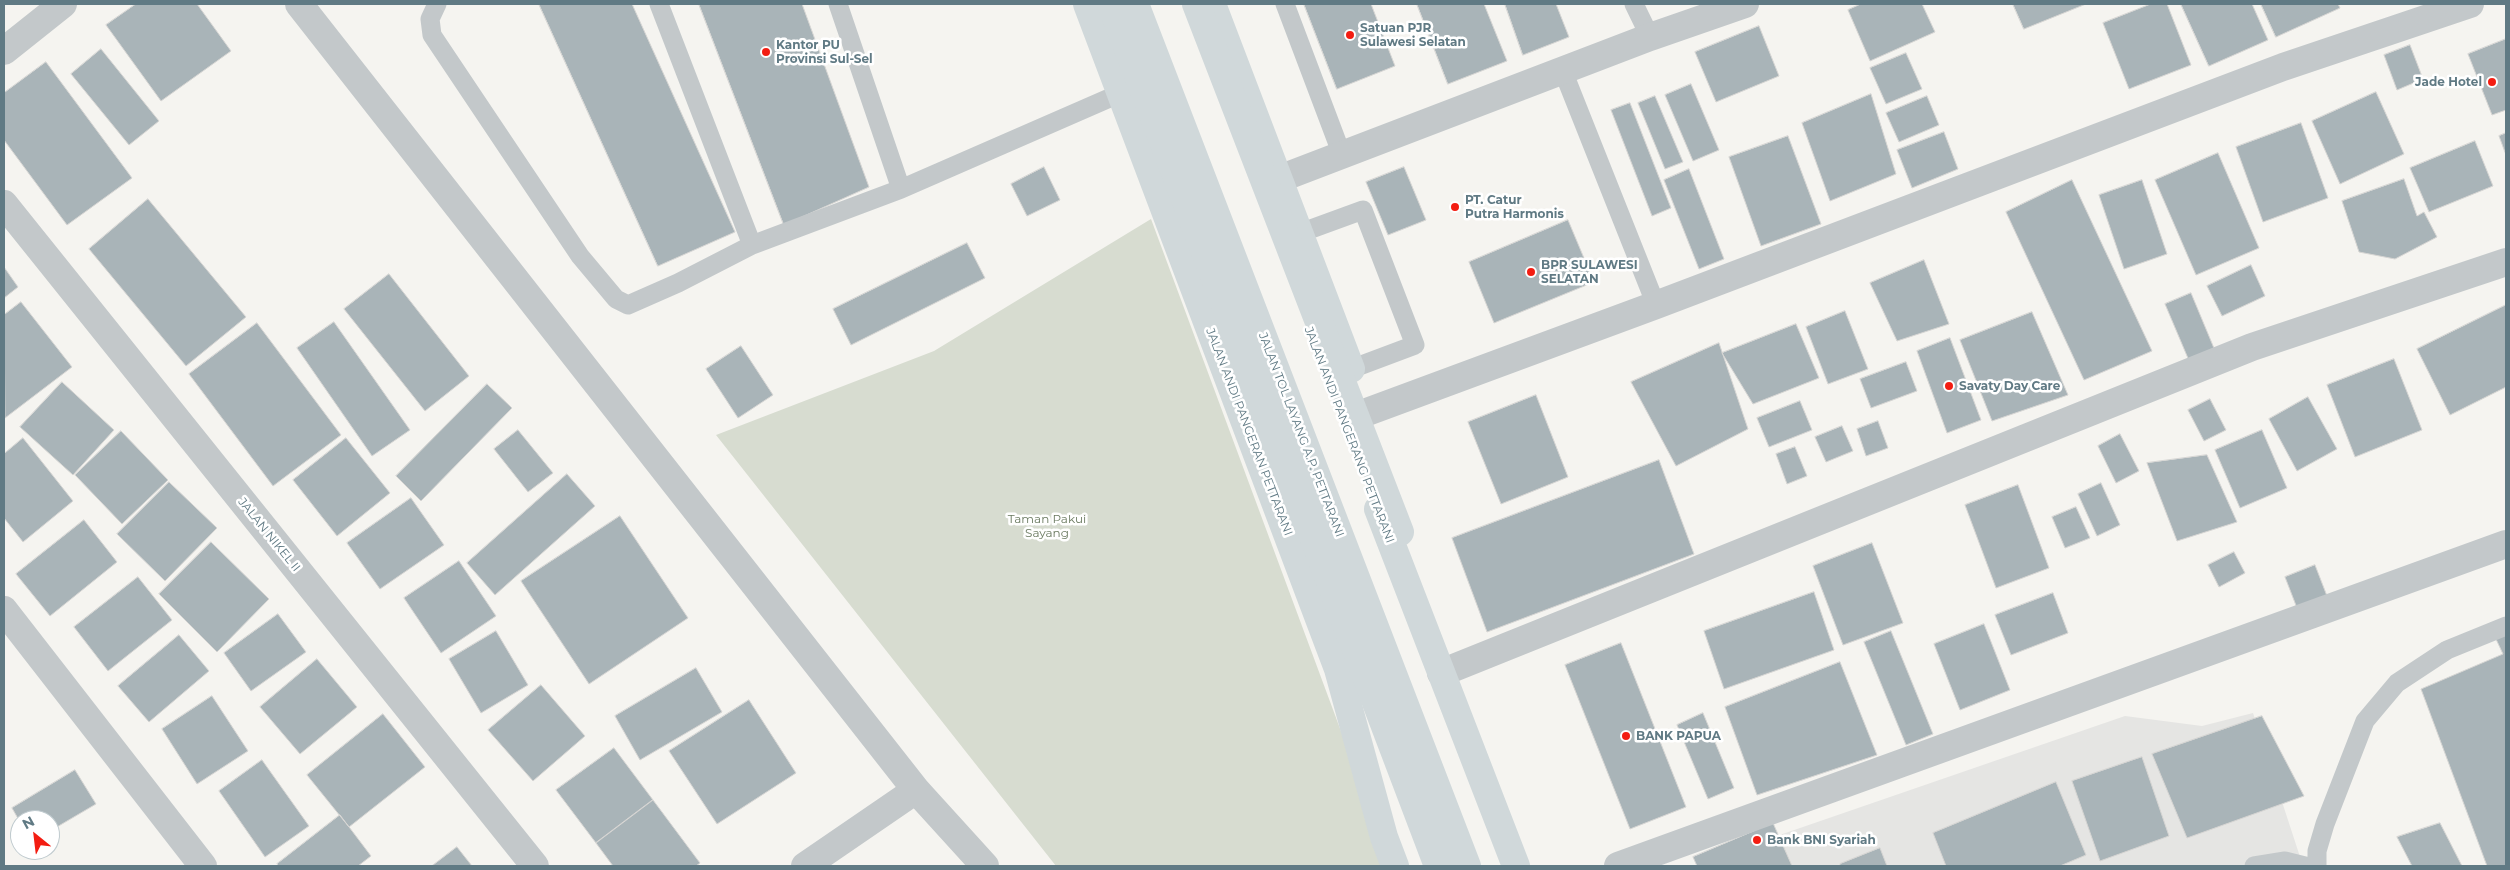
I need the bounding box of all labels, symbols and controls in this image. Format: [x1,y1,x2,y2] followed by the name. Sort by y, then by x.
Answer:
[1360,21,1466,49] place label: Satuan PJR Sulawesi Selatan
[1344,29,1356,41] marker: Satuan PJR Sulawesi Selatan
[776,38,873,66] place label: Kantor PU Provinsi Sul-Sel
[760,46,772,58] marker: Kantor PU Provinsi Sul-Sel
[2415,75,2482,89] place label: Jade Hotel
[2486,76,2498,88] marker: Jade Hotel
[1465,193,1564,221] place label: PT. Catur Putra Harmonis
[1449,201,1461,213] marker: PT. Catur Putra Harmonis
[1541,258,1638,286] place label: BPR SULAWESI SELATAN
[1525,266,1537,278] marker: BPR SULAWESI SELATAN
[1301,325,1397,545] street label: JALAN ANDI PANGERANG PETTARANI
[1203,326,1295,538] street label: JALAN ANDI PANGERAN PETTARANI
[1255,331,1347,539] street label: JALAN TOL LAYANG A.P. PETTARANI
[1959,379,2060,393] place label: Savaty Day Care
[1943,380,1955,392] marker: Savaty Day Care
[235,495,303,575] street label: JALAN NIKEL II
[1008,512,1086,540] park label: Taman Pakui Sayang
[1636,729,1721,743] place label: BANK PAPUA
[1620,730,1632,742] marker: BANK PAPUA
[10,810,60,860] north arrow
[19,812,38,833] text: N
[1767,833,1876,847] place label: Bank BNI Syariah
[1751,834,1763,846] marker: Bank BNI Syariah

